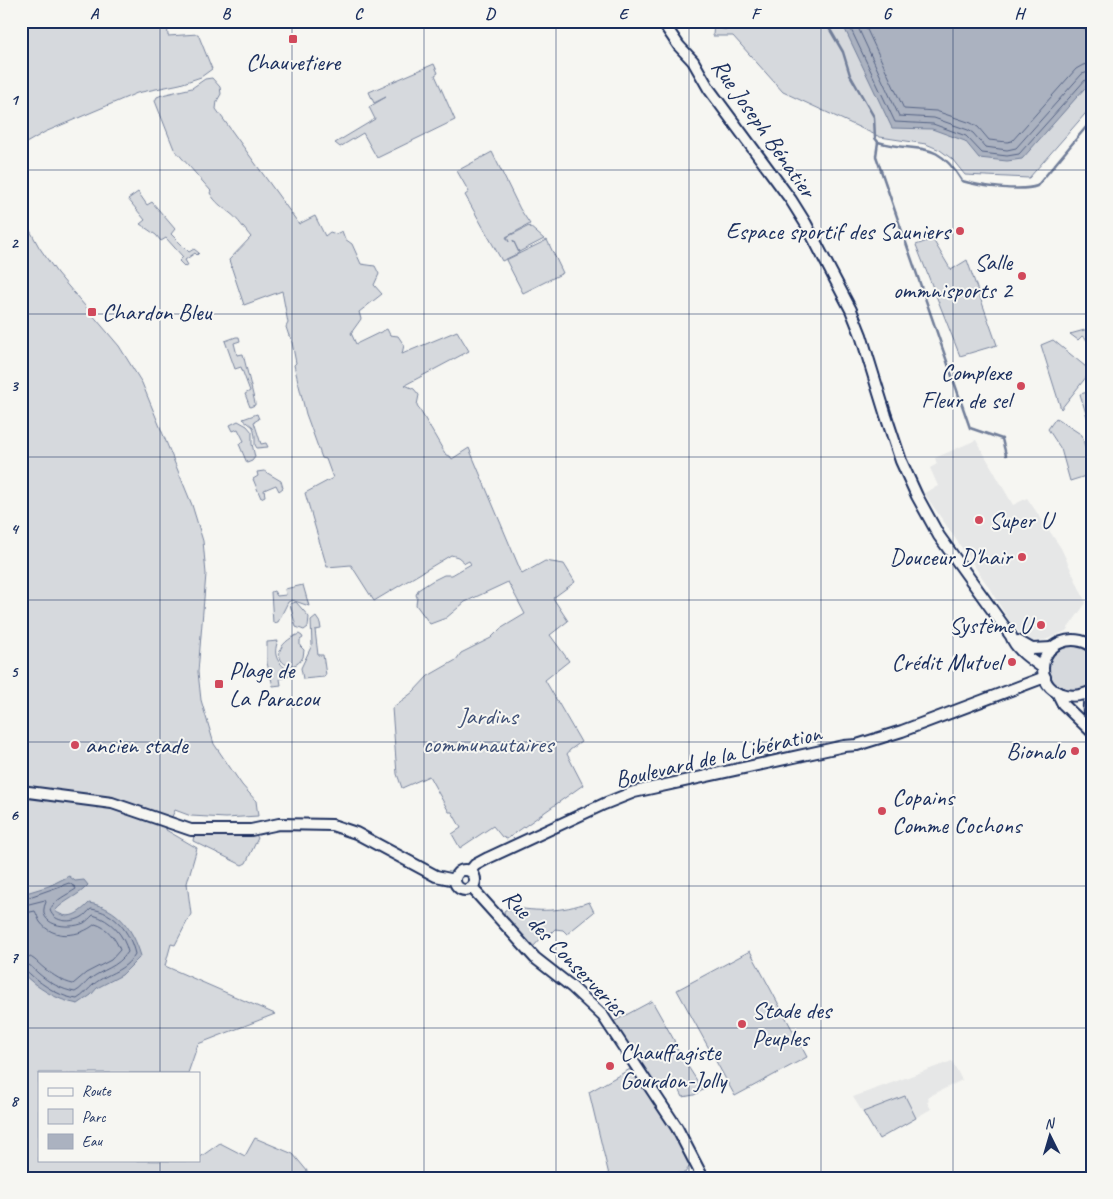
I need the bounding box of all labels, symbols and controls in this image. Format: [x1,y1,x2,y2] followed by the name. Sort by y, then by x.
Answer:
[90,4,100,24] text: A
[222,4,232,24] text: B
[354,4,364,24] text: C
[485,4,496,24] text: D
[619,4,630,24] text: E
[751,4,762,24] text: F
[883,4,893,24] text: G
[1014,4,1026,24] text: H
[287,33,299,45] marker: Chauvetiere
[246,47,342,77] place label: Chauvetiere
[705,53,824,205] street label: Rue Joseph Bénatier
[10,90,19,110] text: 1
[726,216,953,246] place label: Espace sportif des Sauniers
[954,225,966,237] marker: Espace sportif des Sauniers
[10,233,19,253] text: 2
[893,247,1014,305] place label: Salle ommnisports 2
[1016,270,1028,282] marker: Salle ommnisports 2
[102,297,213,327] place label: Chardon Bleu
[86,306,98,318] marker: Chardon Bleu
[921,357,1015,415] place label: Complexe Fleur de sel
[10,376,19,396] text: 3
[1015,380,1027,392] marker: Complexe Fleur de sel
[989,505,1056,535] place label: Super U
[973,514,985,526] marker: Super U
[10,519,19,539] text: 4
[889,542,1014,572] place label: Douceur D'hair
[1016,551,1028,563] marker: Douceur D'hair
[949,610,1035,640] place label: Système U
[1035,619,1047,631] marker: Système U
[891,647,1006,677] place label: Crédit Mutuel
[229,655,321,713] place label: Plage de La Paracou
[1006,656,1018,668] marker: Crédit Mutuel
[11,662,20,682] text: 5
[213,678,225,690] marker: Plage de La Paracou
[423,701,556,759] park label: Jardins communautaires
[612,717,825,794] street label: Boulevard de la Libération
[85,730,190,760] place label: ancien stade
[1006,736,1067,766] place label: Bionalo
[69,739,81,751] marker: ancien stade
[1069,745,1081,757] marker: Bionalo
[892,782,1023,840] place label: Copains Comme Cochons
[10,805,19,825] text: 6
[876,805,888,817] marker: Copains Comme Cochons
[497,883,635,1024] street label: Rue des Conserveries
[10,948,19,968] text: 7
[752,995,834,1053] place label: Stade des Peuples
[736,1018,748,1030] marker: Stade des Peuples
[620,1037,728,1095] place label: Chauffagiste Gourdon-Jolly
[604,1060,616,1072] marker: Chauffagiste Gourdon-Jolly
[38,1072,200,1162] legend
[82,1082,112,1101] text: Route
[10,1091,19,1111] text: 8
[82,1108,106,1127] text: Parc
[1026,1112,1076,1162] north arrow
[1044,1114,1056,1132] text: N
[82,1132,103,1151] text: Eau

